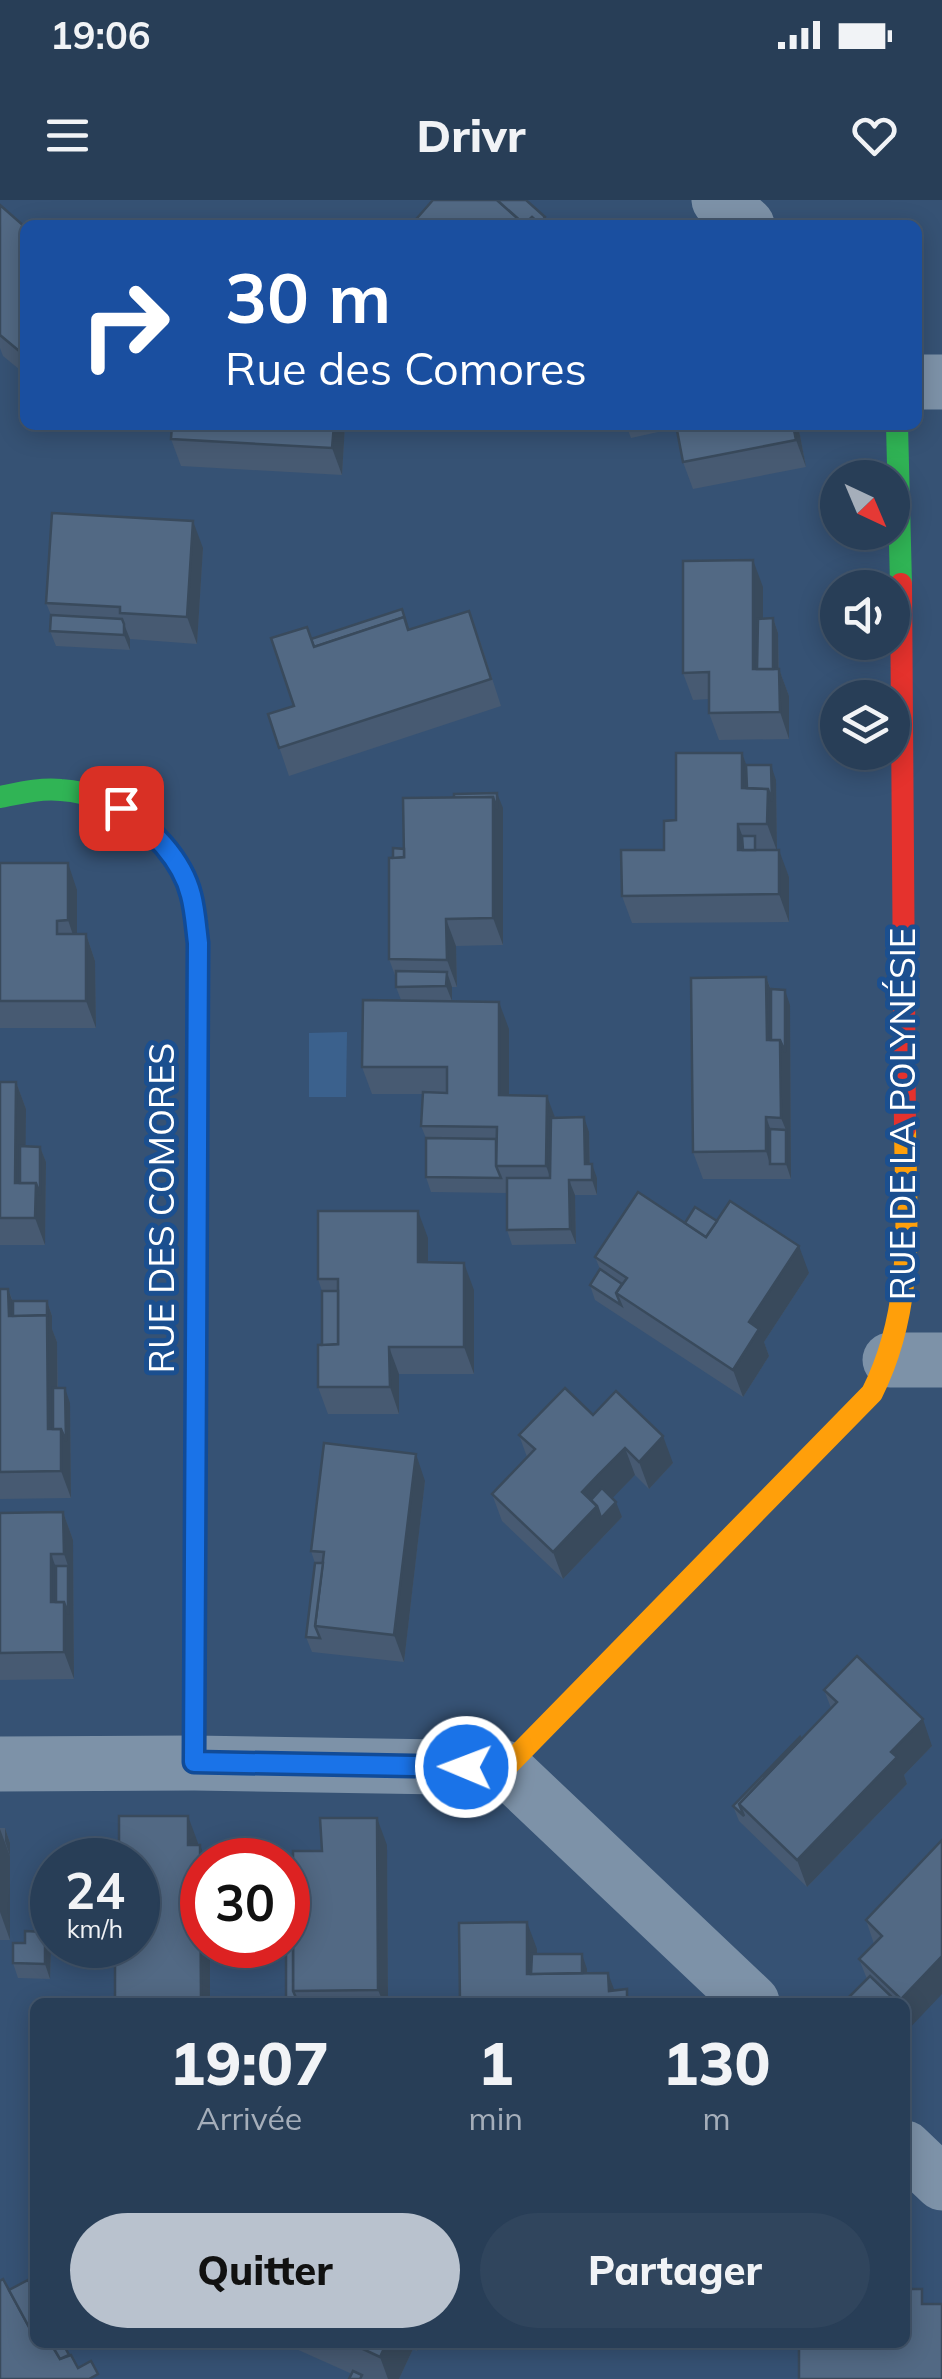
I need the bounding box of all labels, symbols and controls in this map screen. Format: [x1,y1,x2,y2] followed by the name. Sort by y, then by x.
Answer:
[50,11,151,59] text: 19:06
[417,107,525,163] text: Drivr
[40,108,95,163] icon: menu
[847,108,902,163] icon: heart
[225,253,391,341] text: 30 m
[60,260,190,390] icon: right
[225,340,587,396] text: Rue des Comores
[820,460,910,550] north arrow
[820,460,910,770] map controls
[820,570,910,660] button: sound
[820,680,910,770] button: layers
[79,766,164,851] pin
[94,781,149,836] icon: arrive
[880,928,924,1300] street label: RUE DE LA POLYNÉSIE
[139,1043,183,1373] street label: RUE DES COMORES
[414,1715,518,1819] position arrow
[180,1838,310,1968] speed limit sign: 30
[65,1859,125,1922] text: 24
[67,1913,123,1944] text: km/h
[169,2025,329,2100] text: 19:07
[478,2025,514,2100] text: 1
[662,2025,770,2100] text: 130
[196,2098,302,2138] text: Arrivée
[469,2098,523,2138] text: min
[702,2098,731,2138] text: m
[70,2213,460,2328] button: Quitter
[480,2213,870,2328] button: Partager

